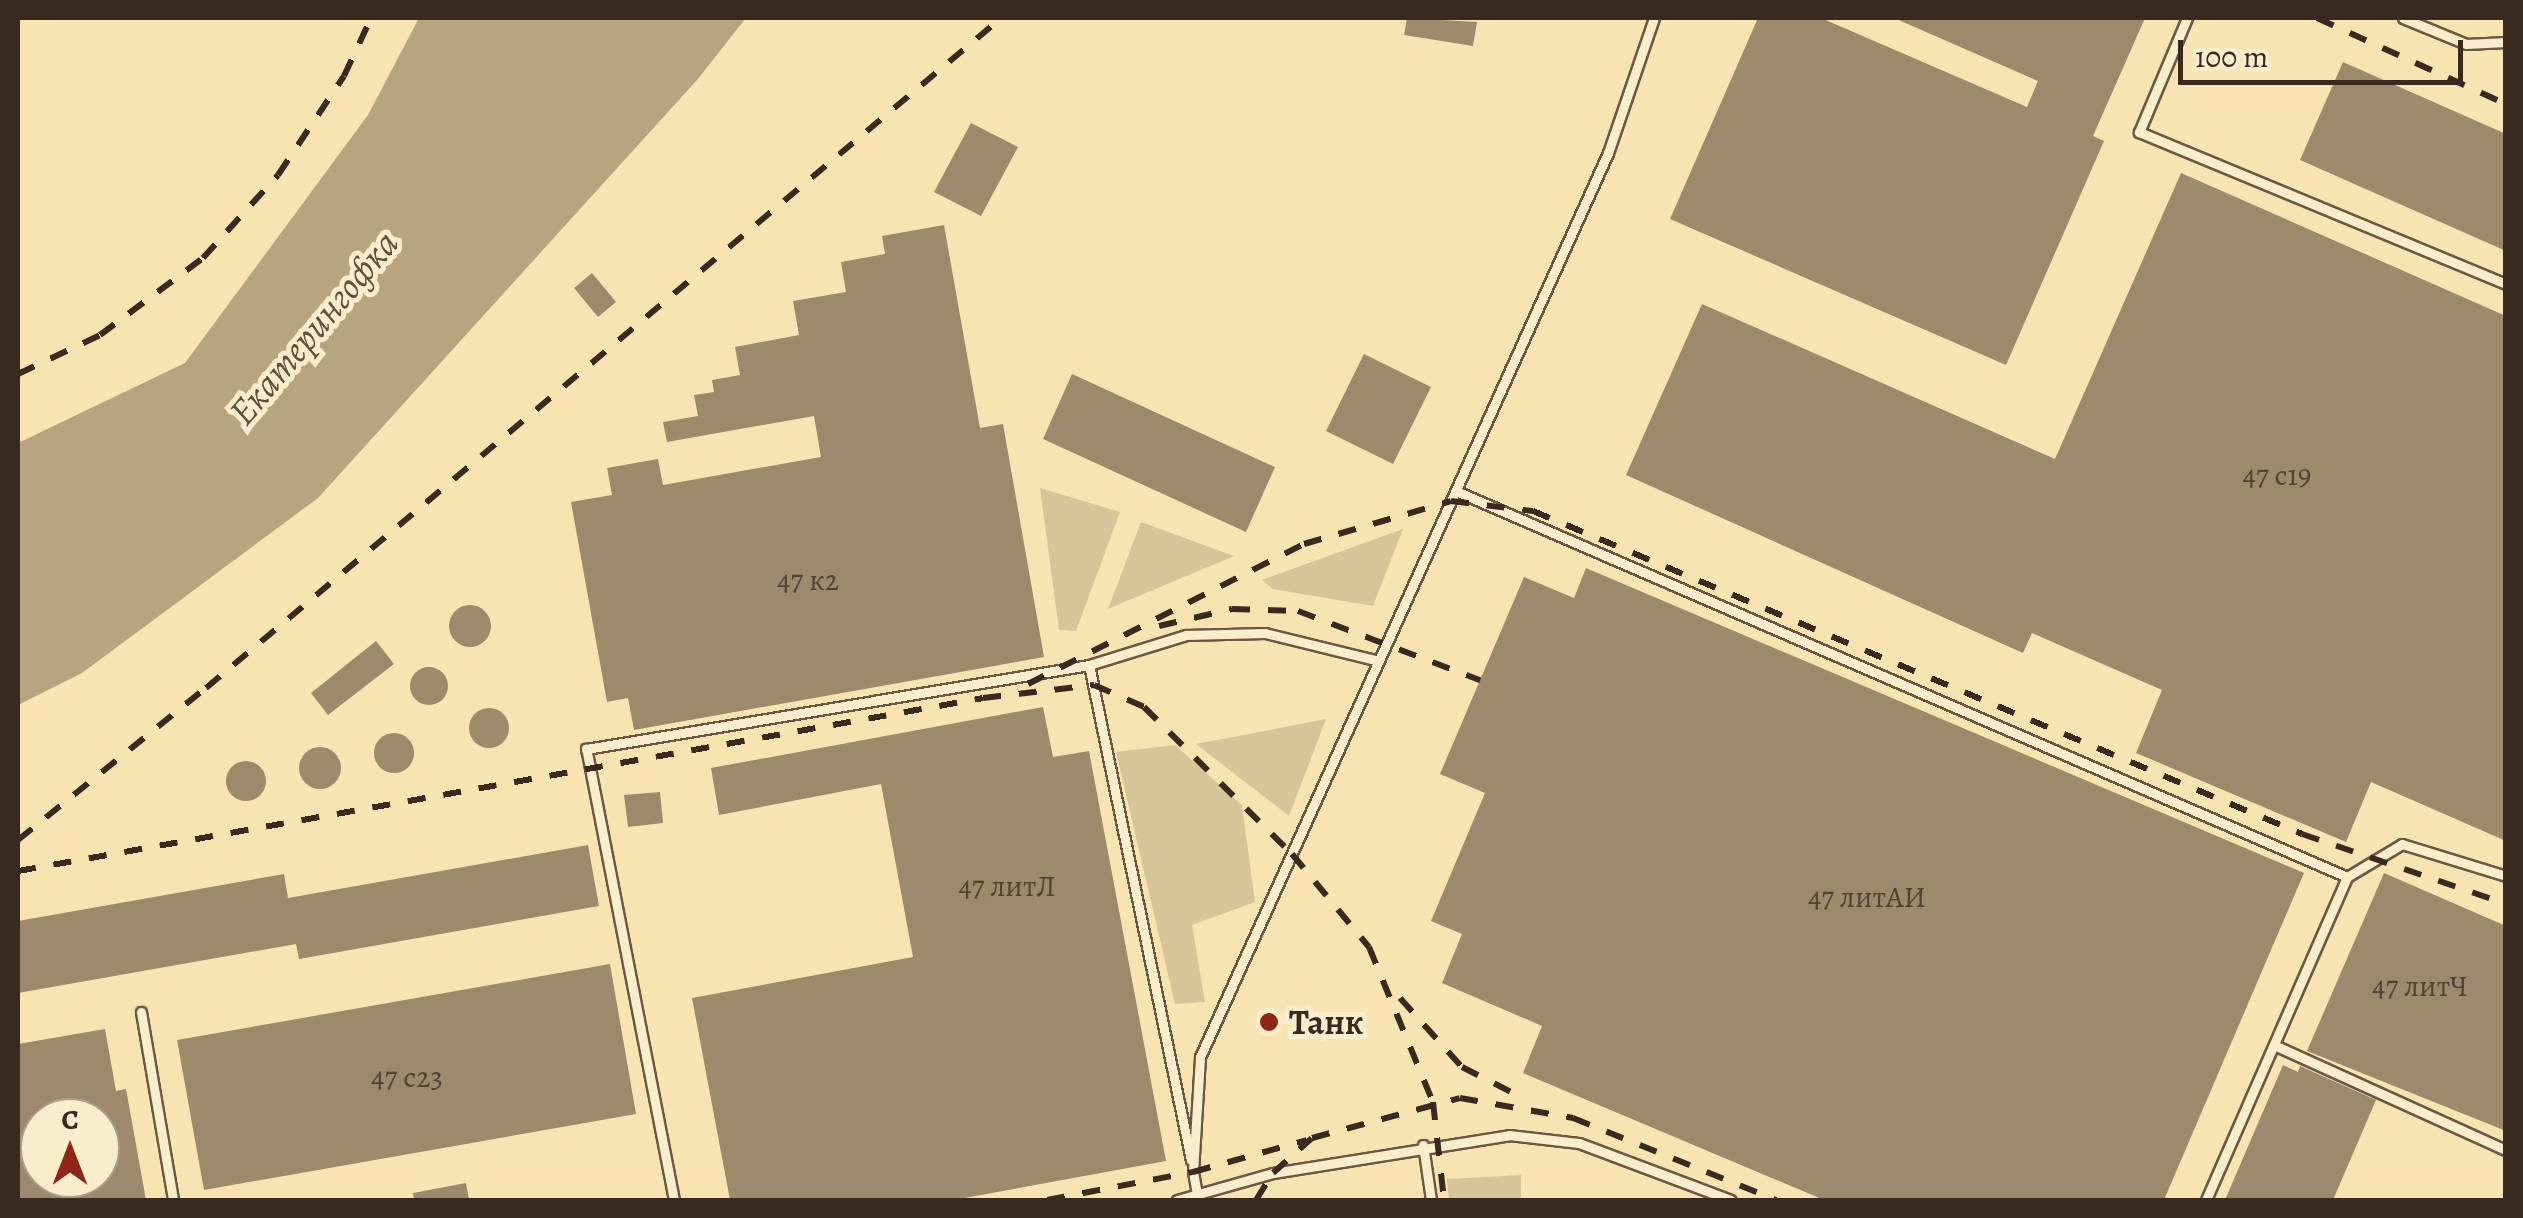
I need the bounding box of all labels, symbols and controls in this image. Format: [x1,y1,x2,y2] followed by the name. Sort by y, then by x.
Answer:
[2183,20,2468,82] scale bar
[2195,37,2268,77] text: 100 m
[220,222,408,434] water label: Екатерингофка
[2242,457,2312,493] house number: 47 с19
[777,562,839,598] house number: 47 к2
[958,868,1056,904] house number: 47 литЛ
[1808,879,1926,915] house number: 47 литАИ
[2372,968,2468,1004] house number: 47 литЧ
[1289,1001,1364,1043] place label: Танк
[1258,1011,1280,1033] marker: Танк
[371,1059,443,1095] house number: 47 с23
[20,1098,120,1198] north arrow
[61,1101,79,1139] text: С

